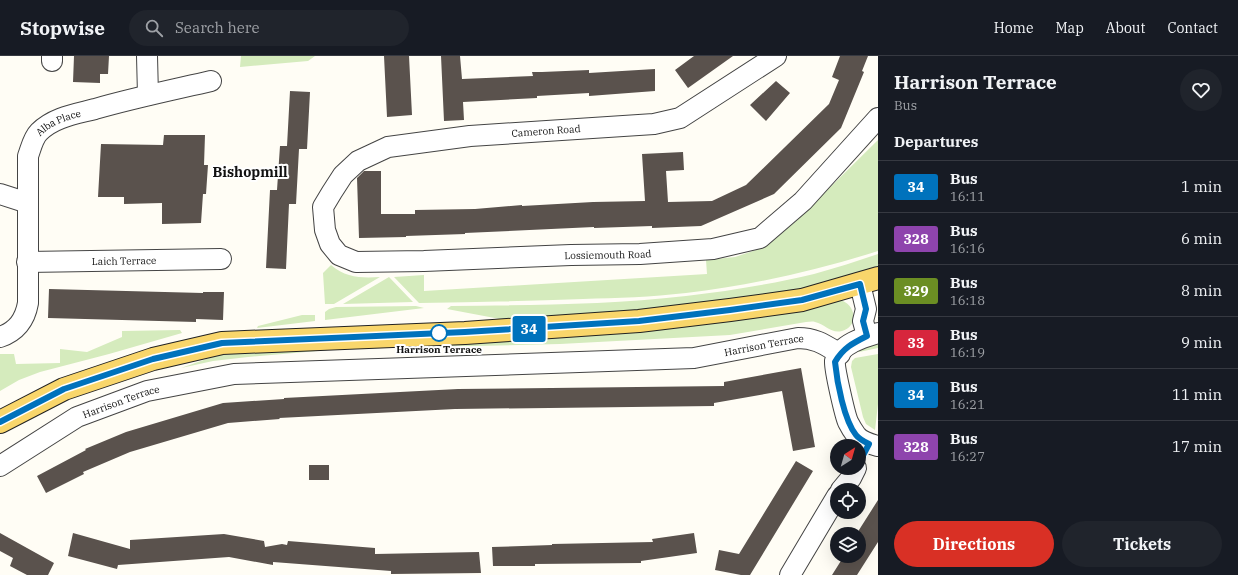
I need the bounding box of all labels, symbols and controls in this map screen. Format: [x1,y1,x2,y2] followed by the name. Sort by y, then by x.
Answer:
[129,10,409,46] search box
[20,16,105,40] text: Stopwise
[143,17,165,39] icon: search
[175,18,259,37] text: Search here
[994,19,1033,37] text: Home
[1055,19,1084,37] text: Map
[1106,19,1145,37] text: About
[1167,19,1218,37] text: Contact
[1180,69,1222,111] button: heart
[894,70,1057,94] text: Harrison Terrace
[894,97,917,114] text: Bus
[33,106,82,138] street label: Alba Place
[511,122,581,140] street label: Cameron Road
[894,132,978,151] text: Departures
[212,163,288,181] district label: Bishopmill
[950,169,978,188] text: Bus
[1181,177,1222,196] text: 1 min
[908,178,924,196] text: 34
[950,188,985,205] text: 16:11
[950,221,978,240] text: Bus
[1181,229,1222,248] text: 6 min
[903,230,929,248] text: 328
[950,240,985,257] text: 16:16
[564,247,652,262] street label: Lossiemouth Road
[92,254,156,267] street label: Laich Terrace
[950,273,978,292] text: Bus
[1181,281,1222,300] text: 8 min
[903,282,929,300] text: 329
[950,292,985,309] text: 16:18
[511,316,547,342] line badge: 34
[521,320,537,338] text: 34
[430,324,448,342] marker: Harrison Terrace
[950,325,978,344] text: Bus
[723,331,804,359] street label: Harrison Terrace
[1181,333,1222,352] text: 9 min
[908,334,924,352] text: 33
[396,343,482,356] place label: Harrison Terrace
[950,344,985,361] text: 16:19
[950,377,978,396] text: Bus
[81,382,161,421] street label: Harrison Terrace
[1172,385,1222,404] text: 11 min
[908,386,924,404] text: 34
[950,396,985,413] text: 16:21
[950,429,978,448] text: Bus
[1172,437,1222,456] text: 17 min
[903,438,929,456] text: 328
[830,439,866,475] north arrow
[830,439,866,563] map controls
[950,448,985,465] text: 16:27
[830,483,866,519] button: locate
[894,521,1054,567] button: Directions
[1062,521,1222,567] button: Tickets
[830,527,866,563] button: layers

